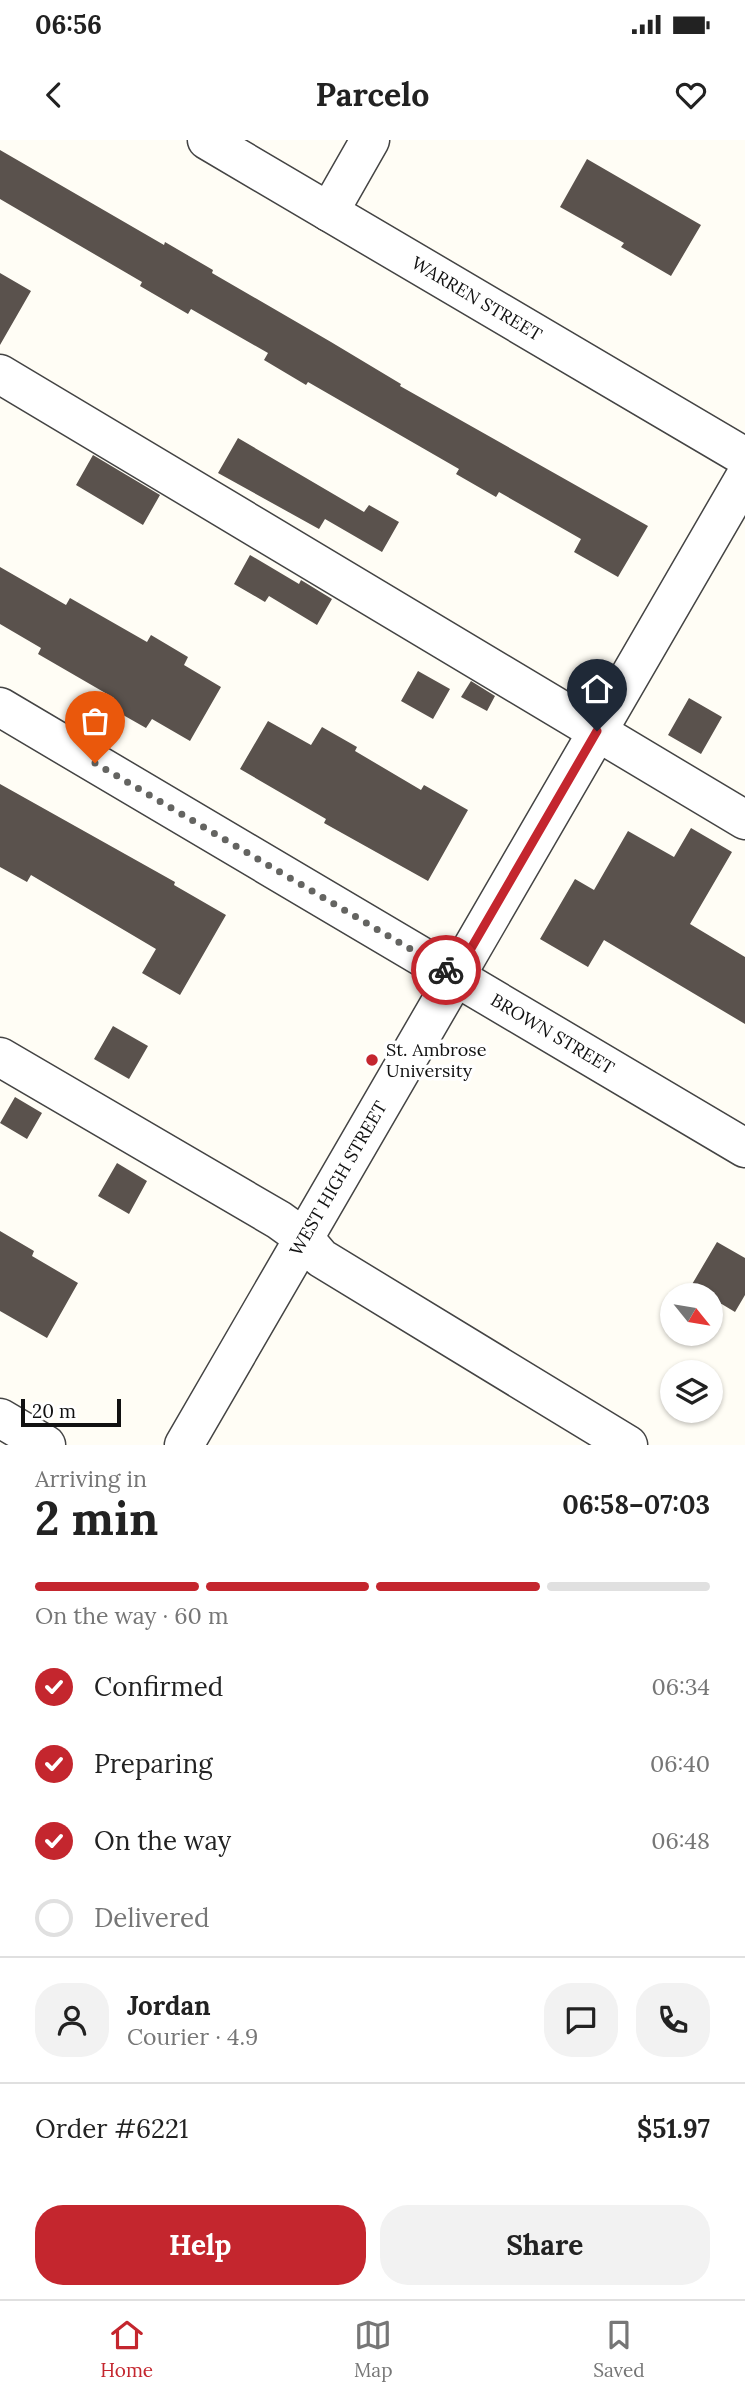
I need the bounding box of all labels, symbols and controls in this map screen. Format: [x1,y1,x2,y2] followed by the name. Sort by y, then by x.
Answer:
[35,8,102,41] text: 06:56
[316,74,429,115] text: Parcelo
[35,76,73,114] icon: back
[672,76,710,114] icon: heart
[407,251,547,346] street label: WARREN STREET
[567,659,627,731] pin
[578,670,616,708] icon: home
[65,691,125,763] pin
[76,702,114,740] icon: bag
[411,935,481,1005] courier
[427,951,465,989] icon: bike
[487,988,619,1079] street label: BROWN STREET
[386,1038,487,1082] place label: St. Ambrose University
[364,1052,380,1068] marker: St. Ambrose University
[284,1096,392,1260] street label: WEST HIGH STREET
[660,1283,723,1346] north arrow
[660,1283,723,1423] map controls
[660,1360,723,1423] button: layers
[21,1396,121,1428] scale bar
[32,1399,76,1423] text: 20 m
[35,1464,147,1493] text: Arriving in
[562,1488,710,1521] text: 06:58–07:03
[35,1489,158,1548] text: 2 min
[35,1601,228,1630] text: On the way · 60 m
[35,1668,73,1706] icon: check
[94,1670,223,1703] text: Confirmed
[651,1672,710,1701] text: 06:34
[35,1745,73,1783] icon: check
[94,1747,213,1780] text: Preparing
[650,1749,710,1778] text: 06:40
[35,1822,73,1860] icon: check
[94,1824,231,1857] text: On the way
[651,1826,710,1855] text: 06:48
[94,1901,210,1934] text: Delivered
[35,1983,109,2057] button: person
[544,1983,618,2057] button: chat
[636,1983,710,2057] button: phone
[127,1989,211,2022] text: Jordan
[127,2022,258,2051] text: Courier · 4.9
[35,2112,188,2145] text: Order #6221
[637,2112,710,2145] text: $51.97
[35,2205,366,2285] button: Help
[380,2205,710,2285] button: Share
[100,2316,153,2382] tab: Home
[354,2316,392,2382] tab: Map
[593,2316,645,2382] tab: Saved

